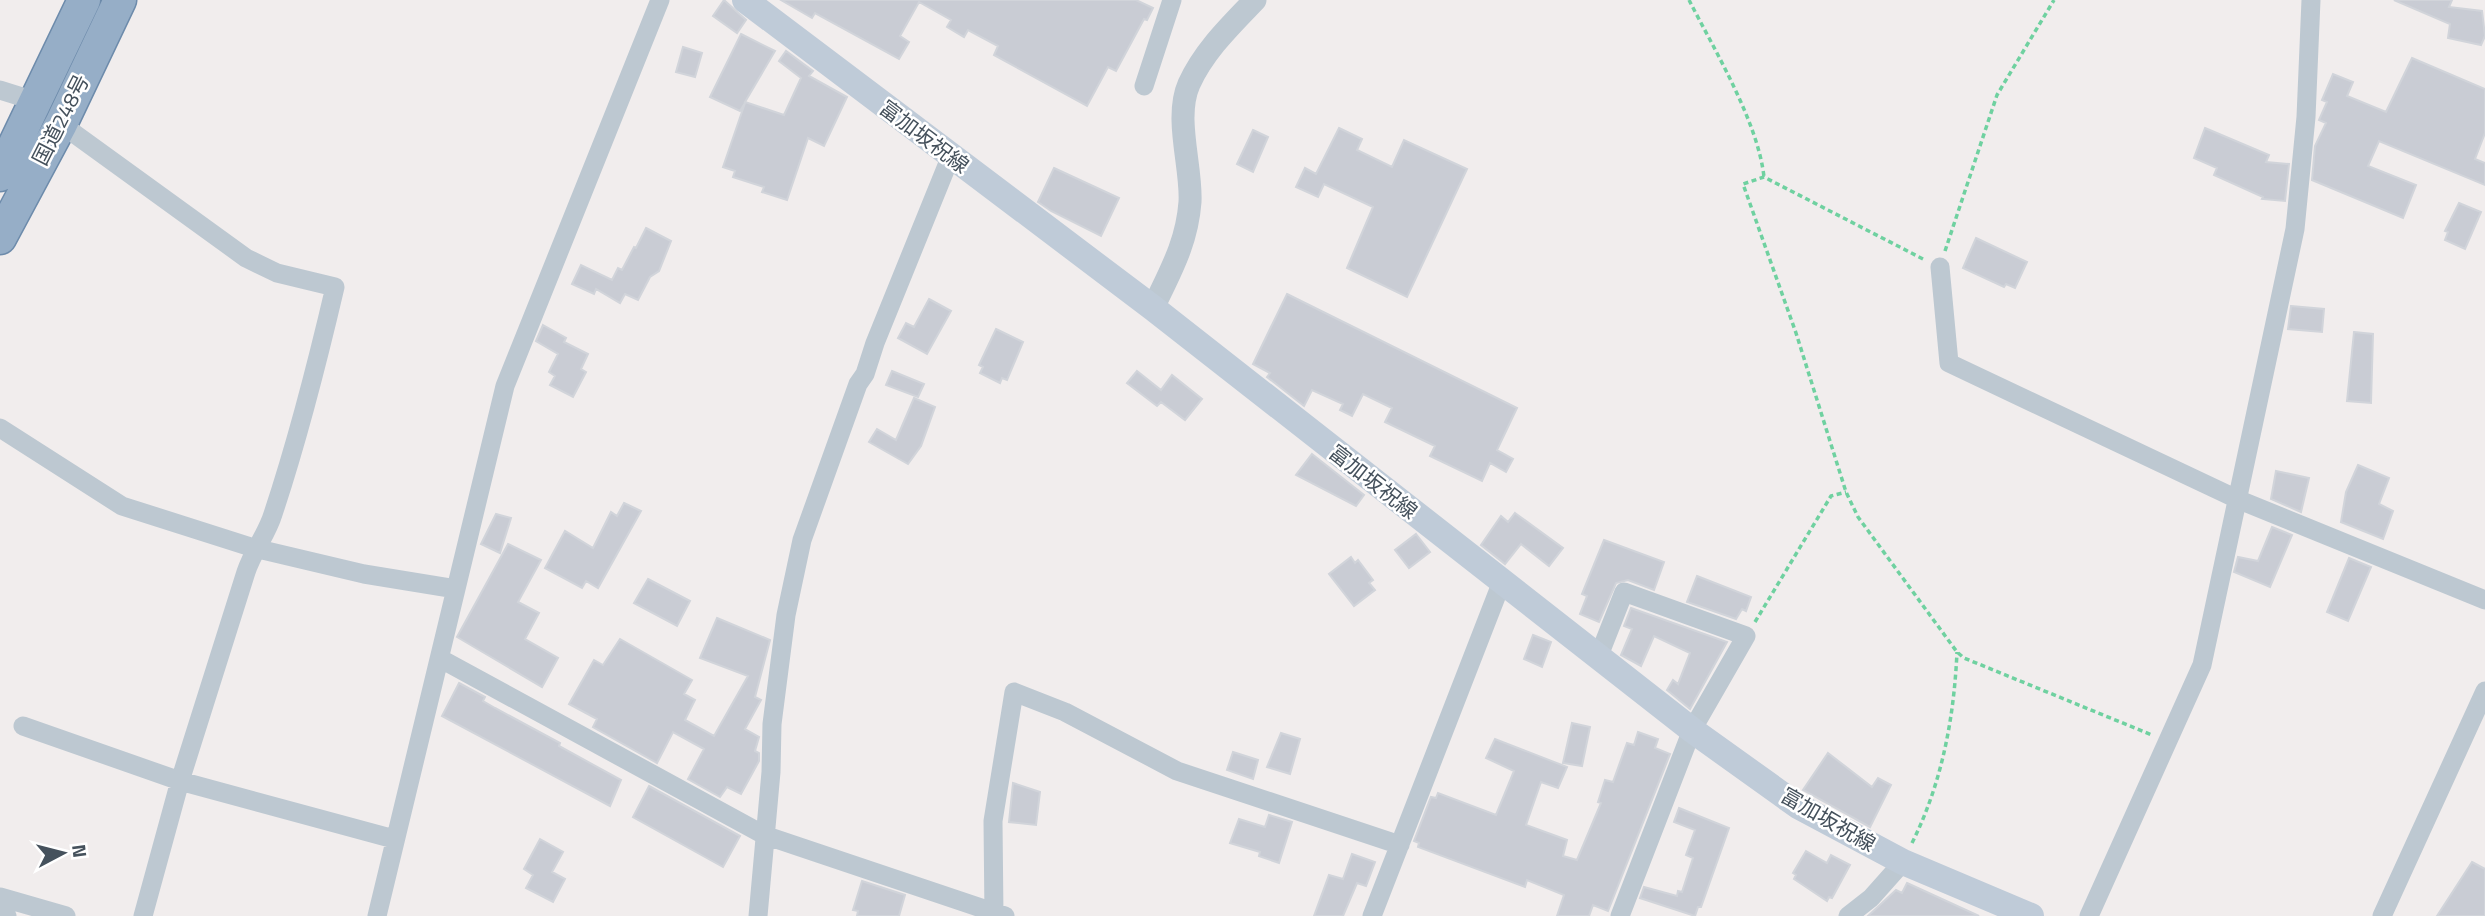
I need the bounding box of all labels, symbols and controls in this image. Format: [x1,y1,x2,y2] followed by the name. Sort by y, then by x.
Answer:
[24,68,97,171] street label: 国道248号
[873,92,976,181] street label: 富加坂祝線
[1322,436,1425,526] street label: 富加坂祝線
[1775,779,1882,859] street label: 富加坂祝線
[28,818,98,888] north arrow
[65,843,96,859] text: N

